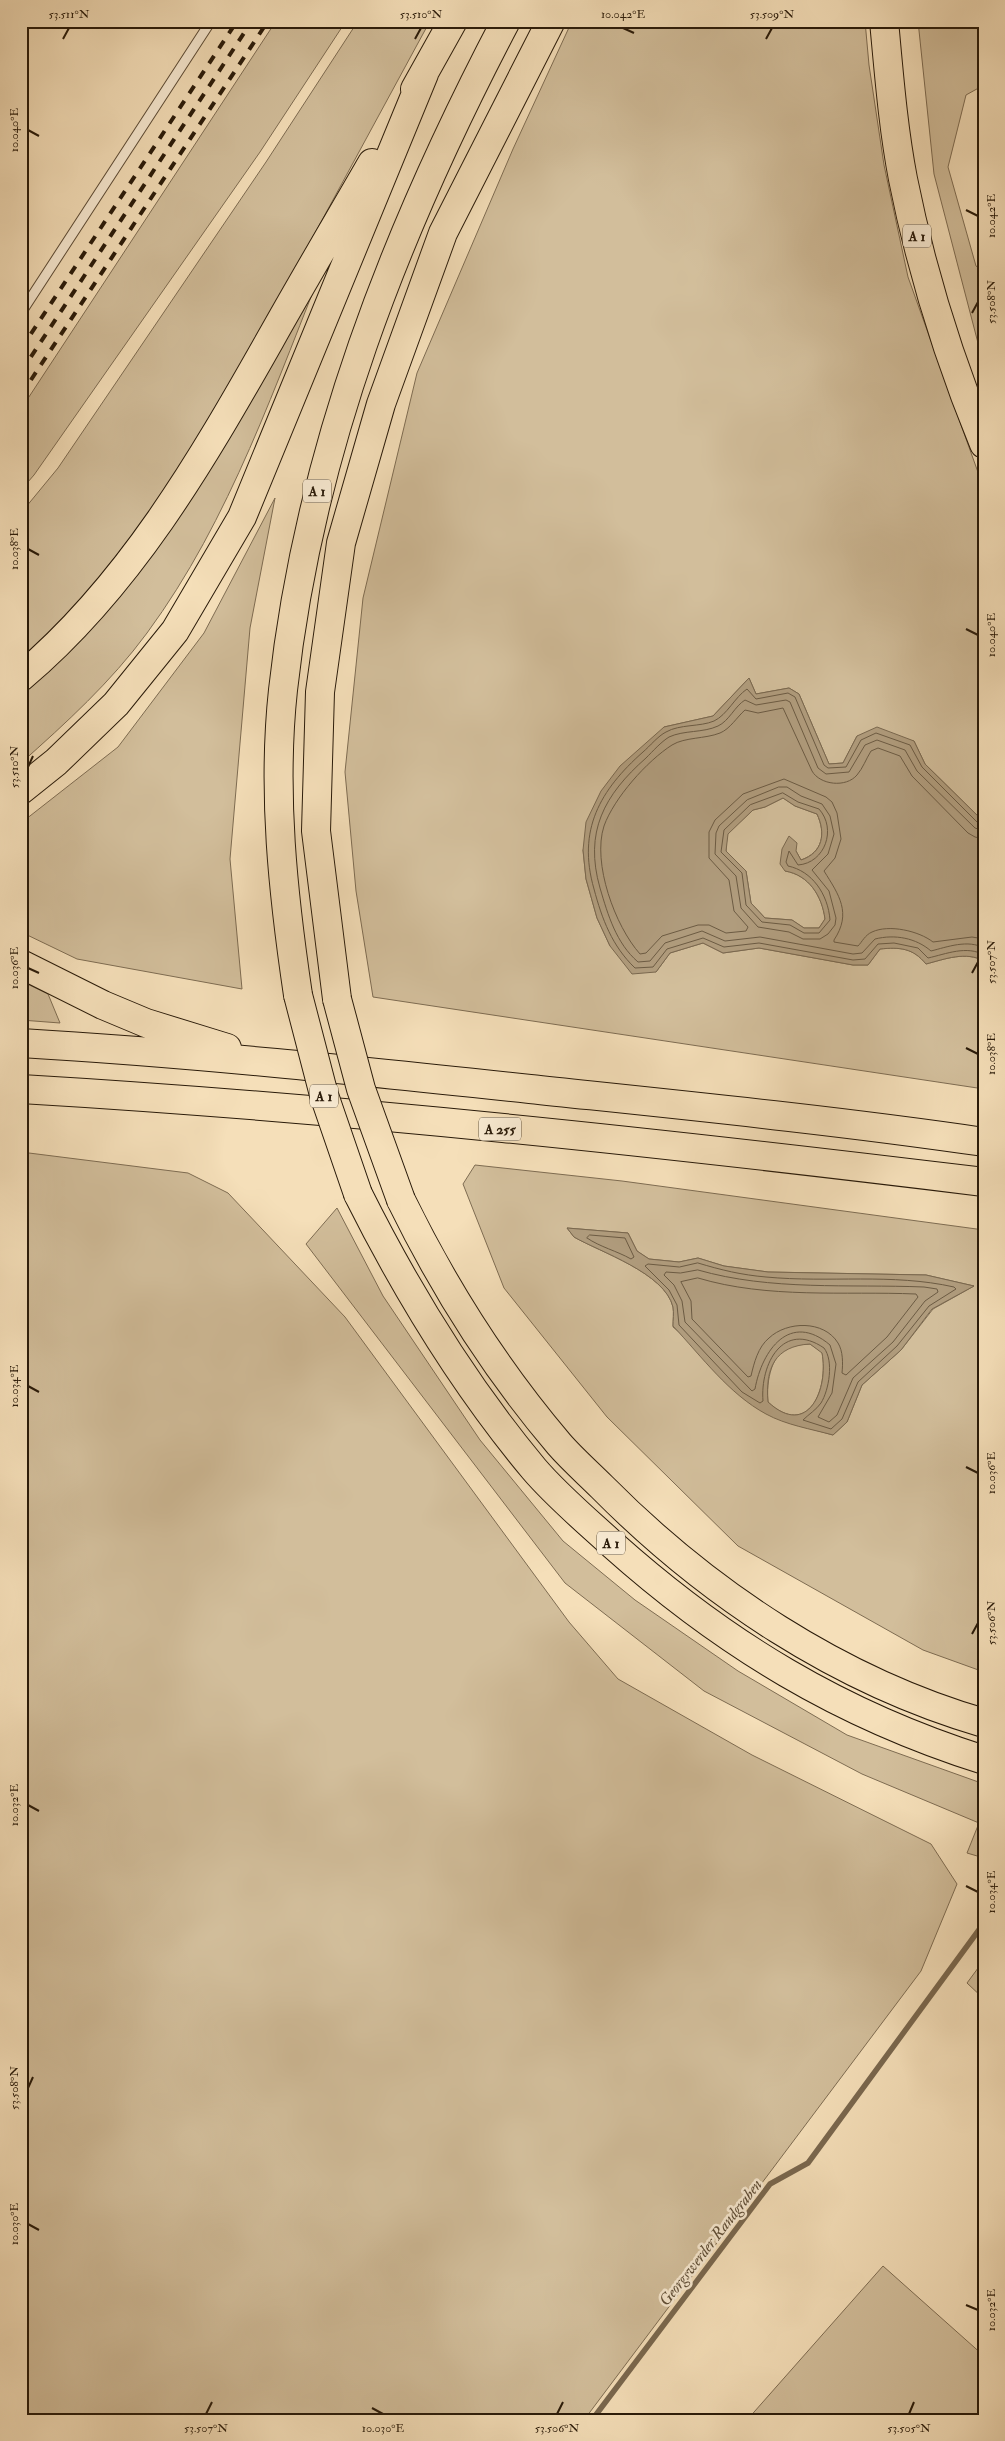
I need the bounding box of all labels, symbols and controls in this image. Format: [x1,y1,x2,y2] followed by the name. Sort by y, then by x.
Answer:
[49,7,90,22] text: 53.511°N
[400,7,443,22] text: 53.510°N
[601,7,645,22] text: 10.042°E
[750,7,794,22] text: 53.509°N
[7,107,22,152] text: 10.040°E
[984,194,999,238] text: 10.042°E
[903,225,931,248] road number: A 1
[984,280,999,324] text: 53.508°N
[303,480,331,502] road number: A 1
[7,528,22,570] text: 10.038°E
[984,612,999,657] text: 10.040°E
[7,745,22,788] text: 53.510°N
[984,940,999,984] text: 53.507°N
[7,946,22,989] text: 10.036°E
[984,1033,999,1075] text: 10.038°E
[310,1084,338,1108] road number: A 1
[479,1118,521,1140] road number: A 255
[7,1364,22,1407] text: 10.034°E
[984,1451,999,1494] text: 10.036°E
[597,1532,625,1555] road number: A 1
[984,1601,999,1645] text: 53.506°N
[7,1783,22,1826] text: 10.032°E
[984,1870,999,1913] text: 10.034°E
[7,2066,22,2110] text: 53.508°N
[655,2175,767,2310] water label: Georgswerder Randgraben
[7,2202,22,2245] text: 10.030°E
[984,2288,999,2331] text: 10.032°E
[184,2421,228,2436] text: 53.507°N
[362,2421,405,2436] text: 10.030°E
[535,2421,579,2436] text: 53.506°N
[887,2421,931,2436] text: 53.505°N

